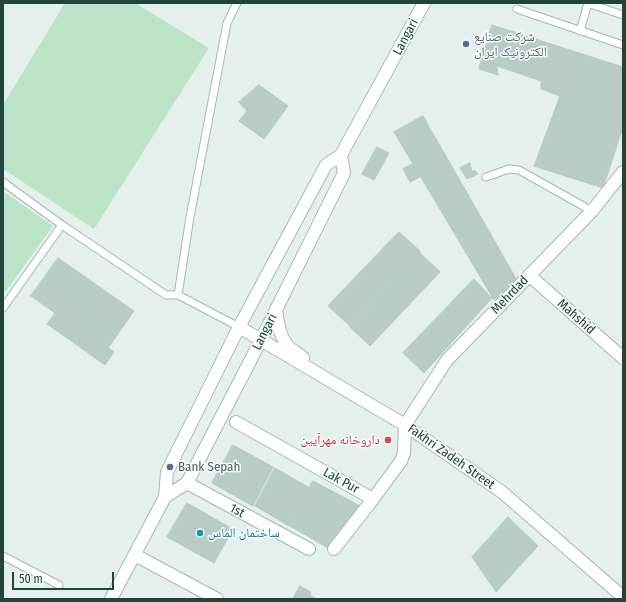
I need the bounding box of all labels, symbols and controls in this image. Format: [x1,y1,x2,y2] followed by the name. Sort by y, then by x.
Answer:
[390,16,422,58] street label: Langari
[474,29,547,60] place label: شرکت صنایع الکترونیک ایران
[461,39,471,49] marker: شرکت صنایع الکترونیک ایران
[488,273,532,317] street label: Mehrdad
[554,296,598,338] street label: Mahshid
[249,311,281,353] street label: Langari
[404,421,498,493] street label: Fakhri Zadeh Street
[300,432,380,448] place label: داروخانه مهرآیین
[383,435,393,445] marker: داروخانه مهرآیین
[178,459,240,475] place label: Bank Sepah
[165,462,175,472] marker: Bank Sepah
[320,465,362,497] street label: Lak Pur
[227,501,247,521] street label: 1st
[208,525,280,541] place label: ساختمان الماس
[195,528,205,538] marker: ساختمان الماس
[14,564,116,590] scale bar
[19,572,43,586] text: 50 m

